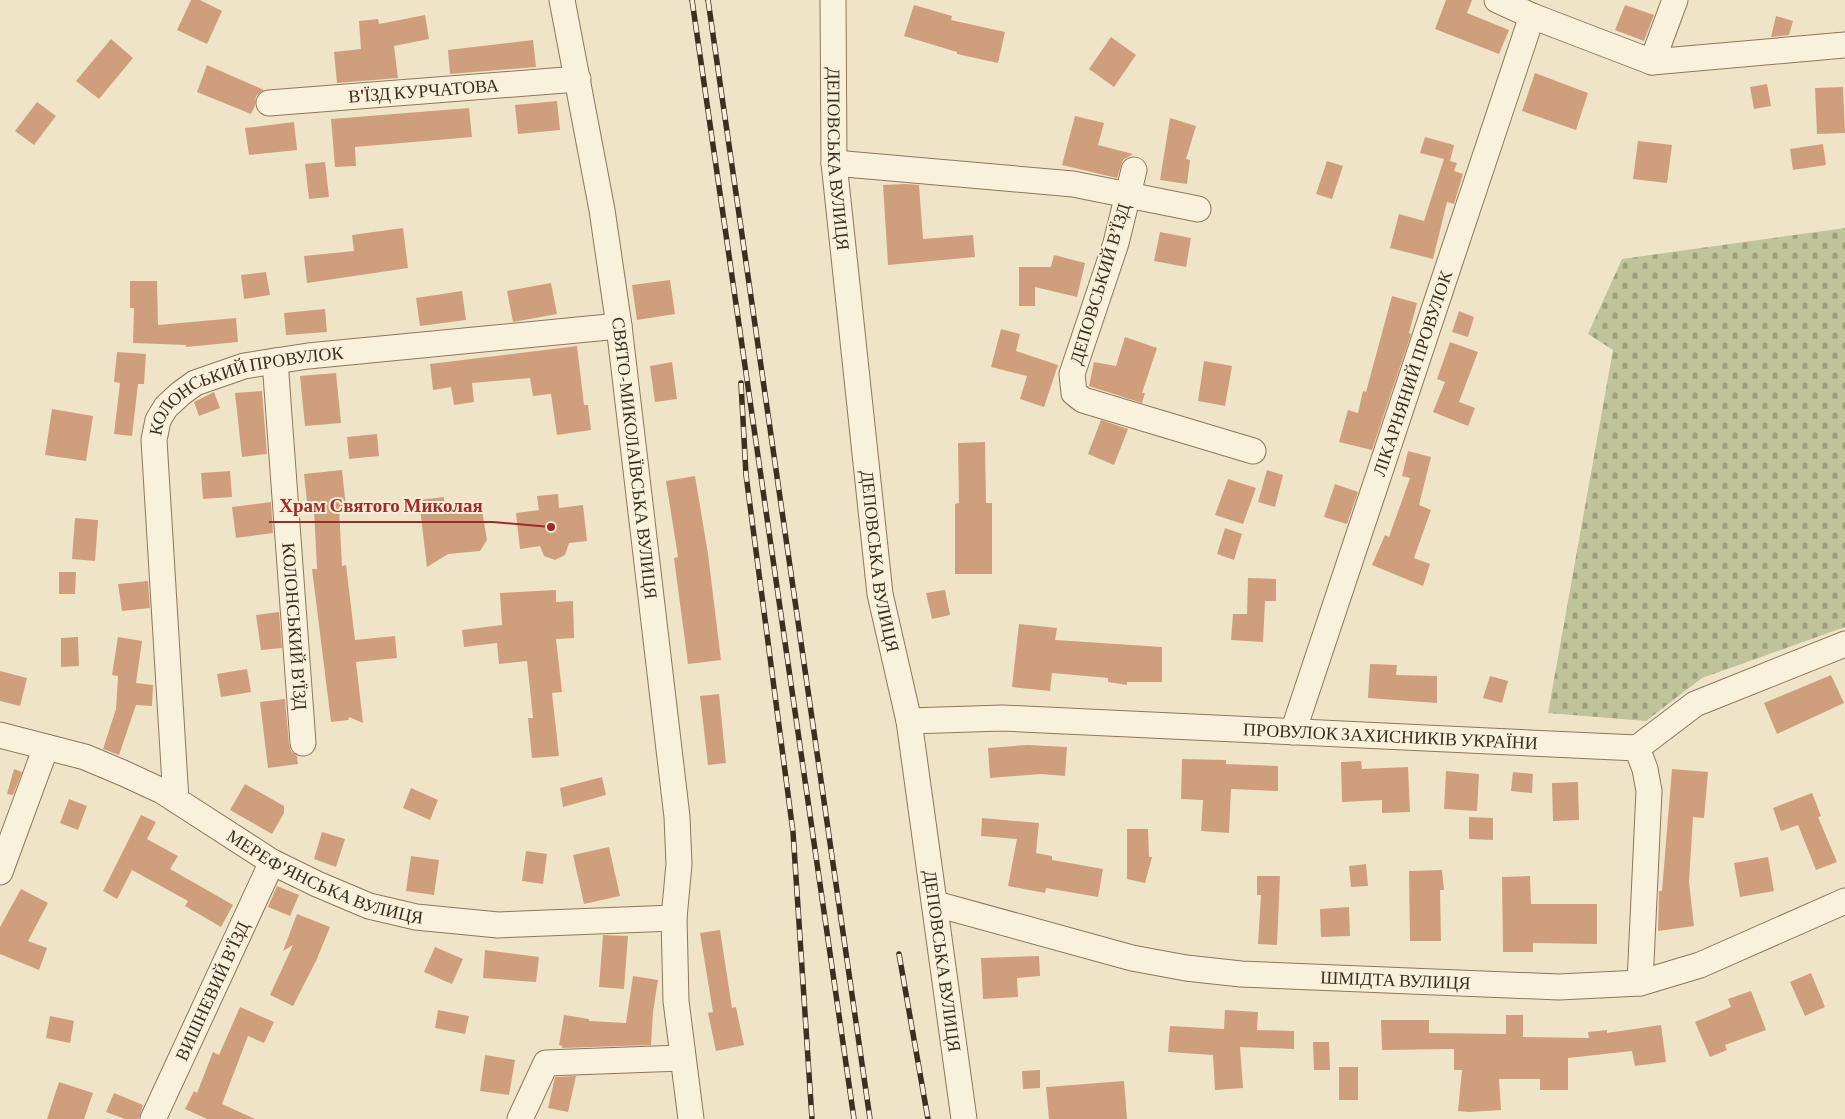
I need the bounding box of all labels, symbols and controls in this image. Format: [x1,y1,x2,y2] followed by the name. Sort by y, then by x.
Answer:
[823,67,853,251] street label: ДЕПОВСЬКА ВУЛИЦЯ
[348,75,500,107] street label: В'ЇЗД КУРЧАТОВА
[1066,201,1134,367] street label: ДЕПОВСЬКИЙ В’ЇЗД
[1369,267,1457,479] street label: ЛІКАРНЯНИЙ ПРОВУЛОК
[608,316,661,600] street label: СВЯТО-МИКОЛАЇВСЬКА ВУЛИЦЯ
[145,343,345,437] street label: КОЛОНСЬКИЙ ПРОВУЛОК
[857,469,903,654] street label: ДЕПОВСЬКА ВУЛИЦЯ
[269,488,493,522] callout: Храм Святого Миколая
[279,495,483,516] text: Храм Святого Миколая
[278,542,311,711] street label: КОЛОНСЬКИЙ В'ЇЗД
[1243,719,1538,753] street label: ПРОВУЛОК ЗАХИСНИКІВ УКРАЇНИ
[223,826,424,928] street label: МЕРЕФ'ЯНСЬКА ВУЛИЦЯ
[920,869,965,1053] street label: ДЕПОВСЬКА ВУЛИЦЯ
[171,918,253,1064] street label: ВИШНЕВИЙ В’ЇЗД
[1320,967,1471,993] street label: ШМІДТА ВУЛИЦЯ

